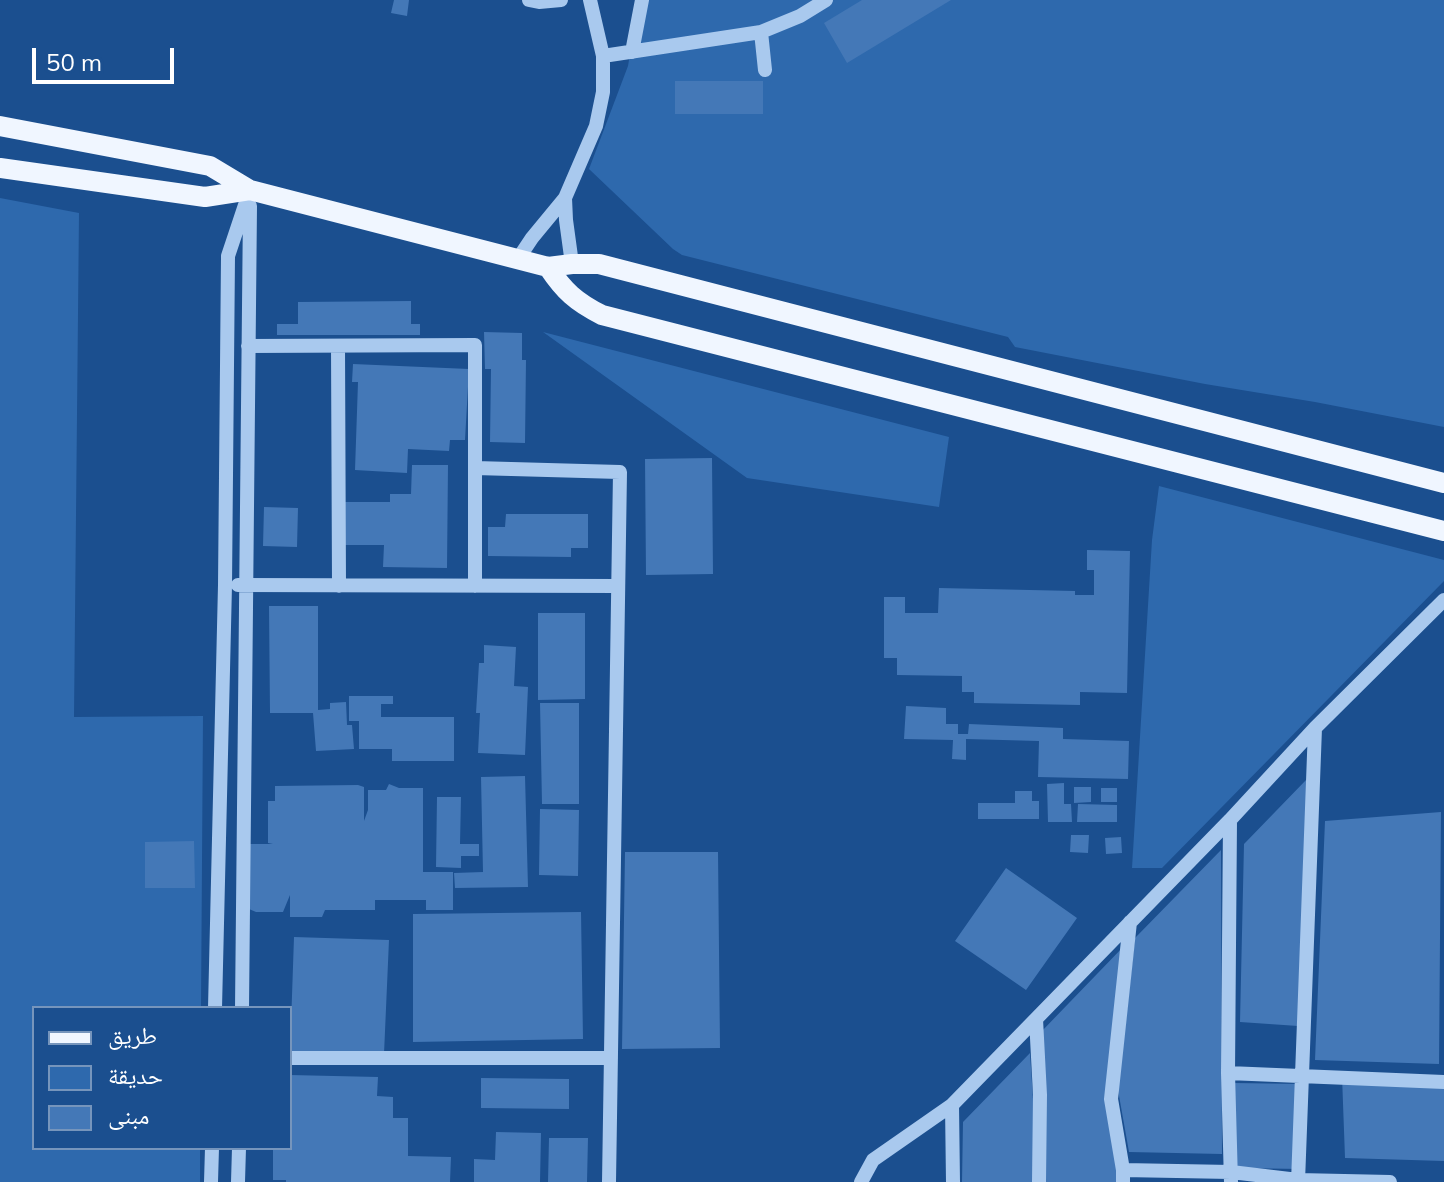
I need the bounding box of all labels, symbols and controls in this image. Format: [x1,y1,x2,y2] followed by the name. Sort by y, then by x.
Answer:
[36,32,178,82] scale bar
[46,47,102,77] text: 50 m
[32,1006,292,1150] legend
[108,1020,157,1050] text: طريق
[108,1060,163,1090] text: حديقة
[108,1100,149,1130] text: مبنى

